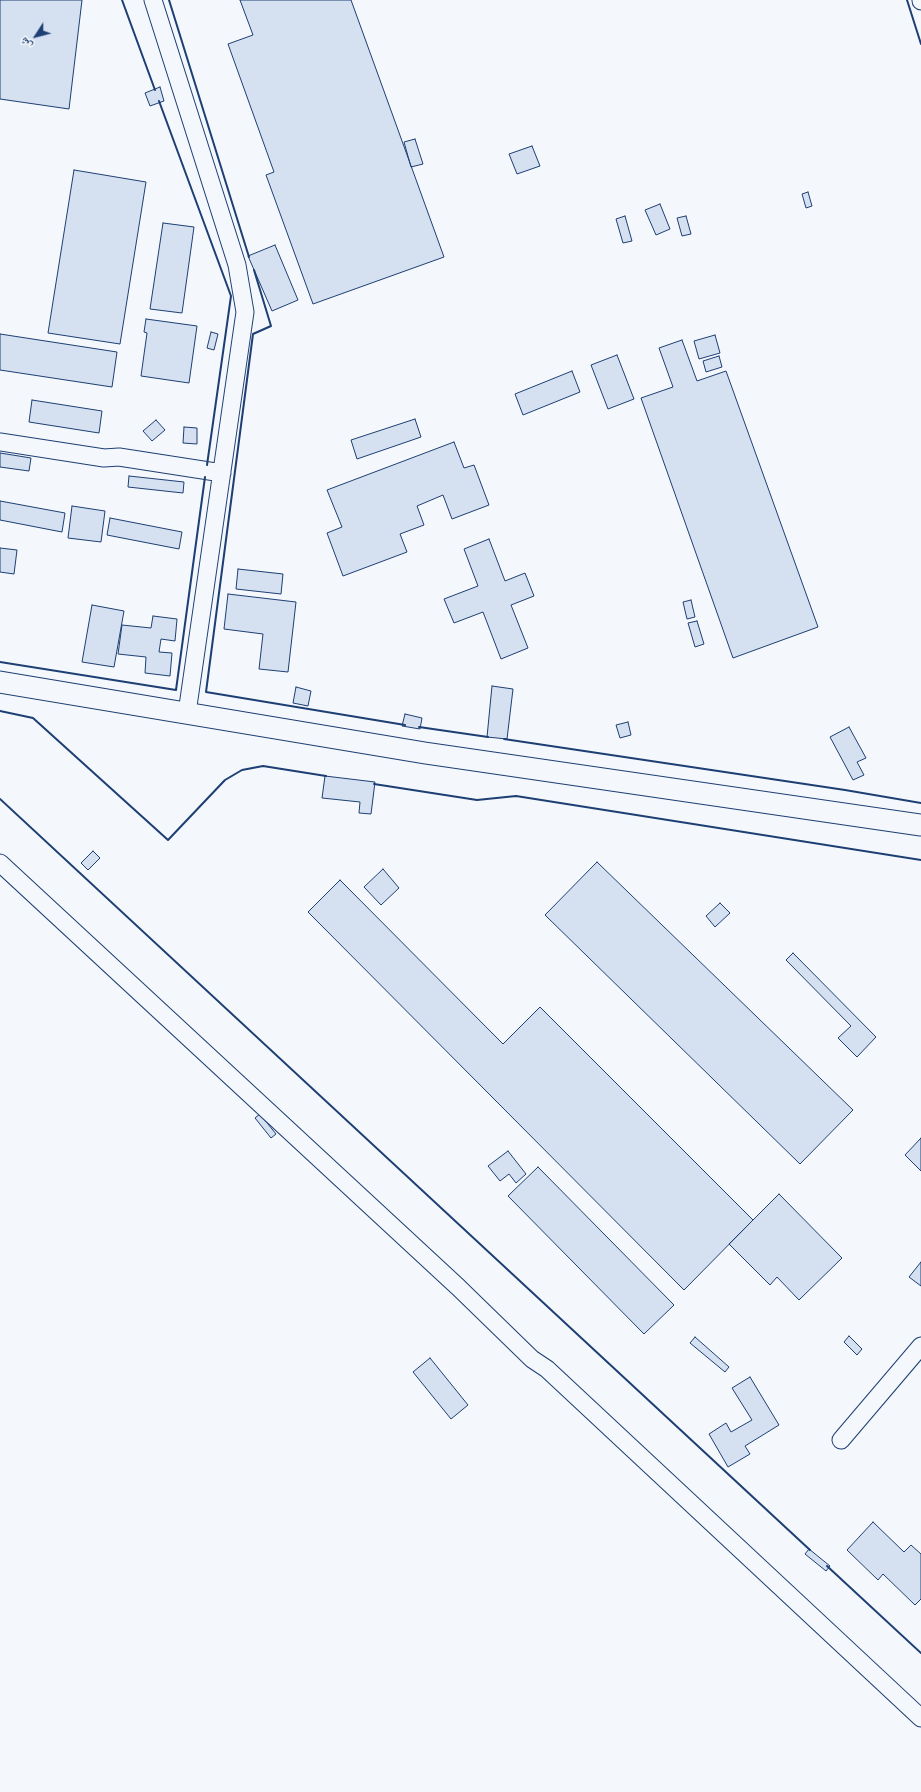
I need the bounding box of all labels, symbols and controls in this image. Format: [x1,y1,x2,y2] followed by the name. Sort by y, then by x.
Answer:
[16,16,56,56] north arrow
[17,35,35,52] text: ش

